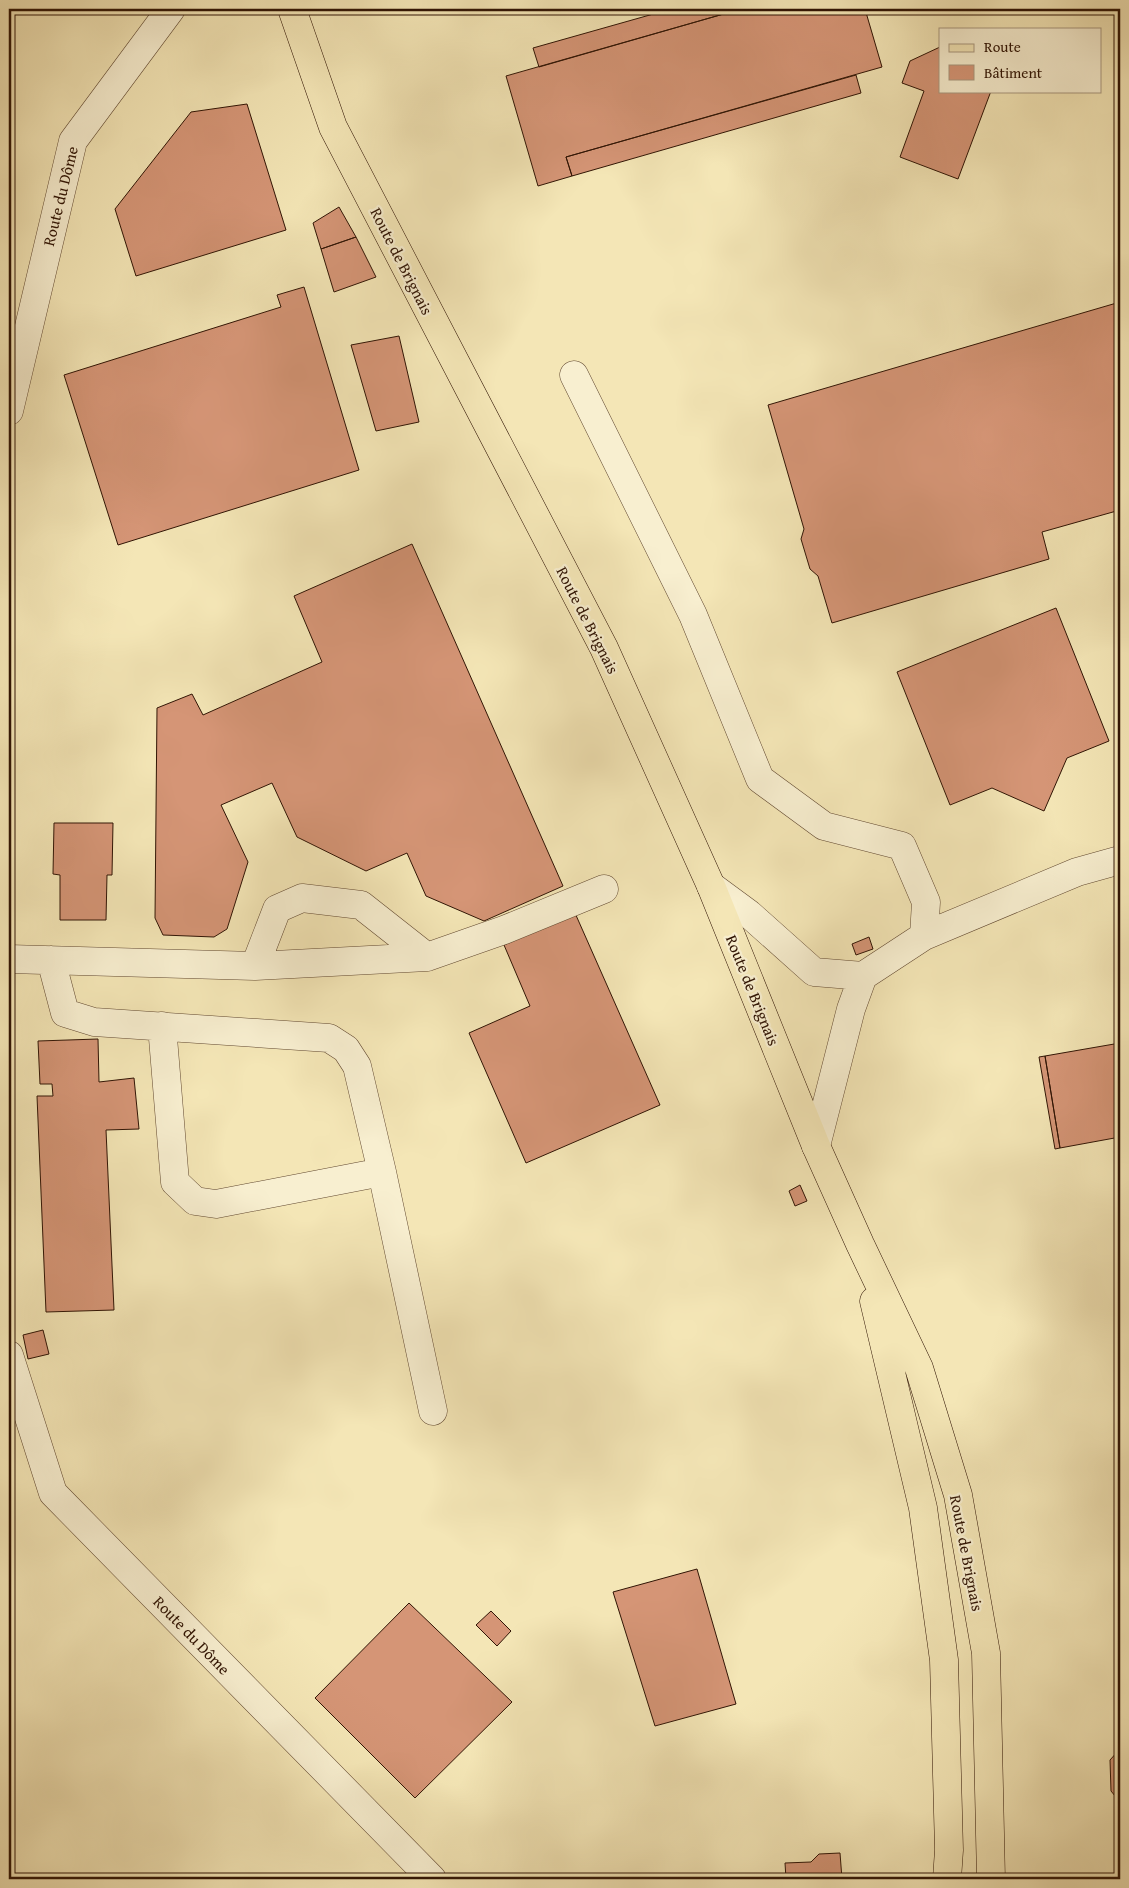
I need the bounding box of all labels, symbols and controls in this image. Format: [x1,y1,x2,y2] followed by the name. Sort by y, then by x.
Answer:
[939,28,1102,92] legend
[984,36,1021,57] text: Route
[984,62,1043,83] text: Bâtiment
[36,144,84,248] street label: Route du Dôme
[365,203,439,319] street label: Route de Brignais
[551,562,625,678] street label: Route de Brignais
[720,931,786,1049] street label: Route de Brignais
[944,1493,990,1613] street label: Route de Brignais
[148,1590,236,1680] street label: Route du Dôme

